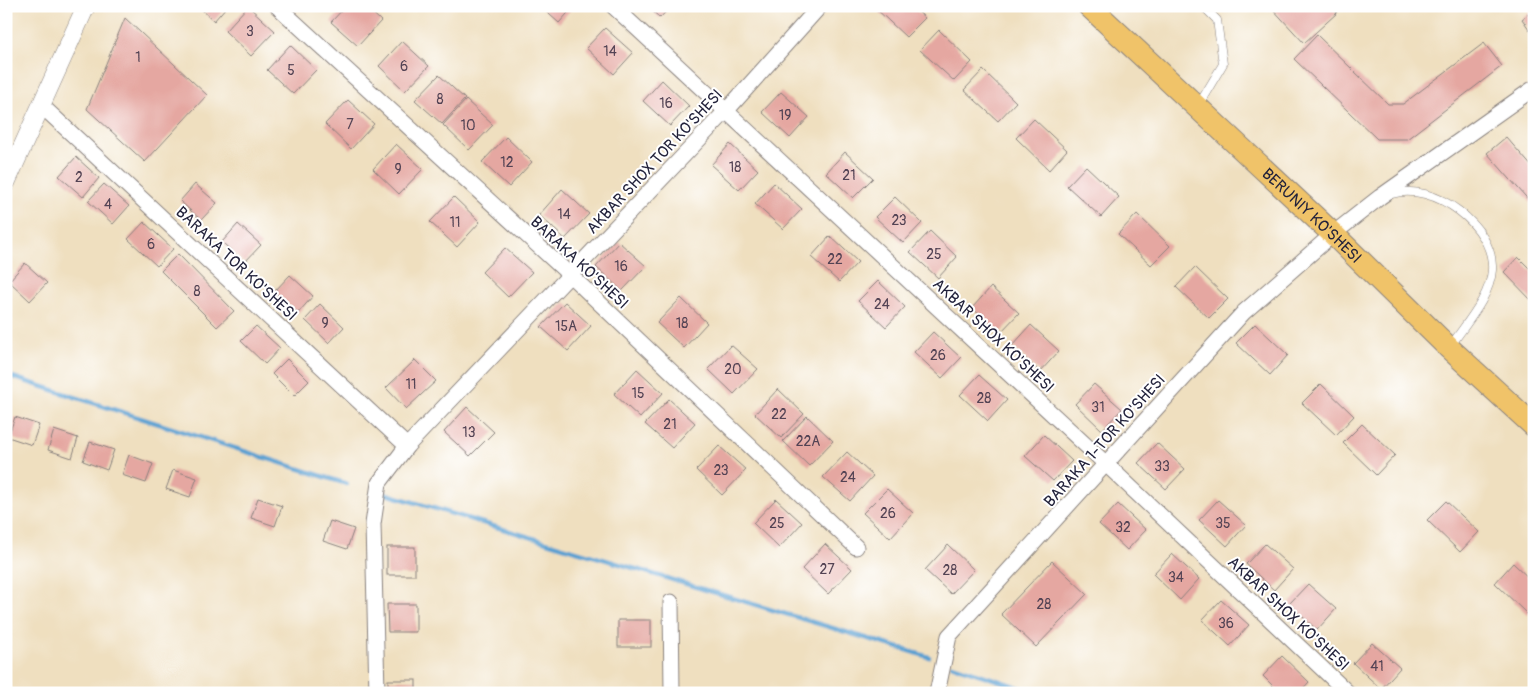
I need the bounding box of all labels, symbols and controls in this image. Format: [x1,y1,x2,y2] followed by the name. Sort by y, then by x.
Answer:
[246,23,254,40] house number: 3
[603,43,617,60] house number: 14
[135,49,141,66] house number: 1
[400,58,408,75] house number: 6
[287,62,295,79] house number: 5
[582,85,727,238] street label: AKBAR SHOX TOR KO'SHESI
[436,91,444,108] house number: 8
[659,95,673,112] house number: 16
[779,107,791,124] house number: 19
[346,116,354,133] house number: 7
[460,117,476,134] house number: 10
[500,154,514,171] house number: 12
[729,159,741,176] house number: 18
[394,161,402,178] house number: 9
[1258,164,1366,268] street label: BERUNIY KO'SHESI
[842,167,856,184] house number: 21
[75,169,83,186] house number: 2
[104,196,112,213] house number: 4
[171,202,301,325] street label: BARAKA TOR KO'SHESI
[557,206,571,223] house number: 14
[526,212,633,313] street label: BARAKA KO'SHESI
[891,212,907,229] house number: 23
[450,214,460,231] house number: 11
[147,236,155,253] house number: 6
[926,246,942,263] house number: 25
[827,251,843,268] house number: 22
[614,258,628,275] house number: 16
[928,274,1058,397] street label: AKBAR SHOX KO'SHESI
[193,283,201,300] house number: 8
[874,296,890,313] house number: 24
[321,315,329,332] house number: 9
[676,315,688,332] house number: 18
[555,318,577,335] house number: 15A
[930,347,946,364] house number: 26
[724,361,742,378] house number: 20
[1040,370,1170,511] street label: BARAKA 1-TOR KO'SHESI
[406,376,416,393] house number: 11
[631,385,645,402] house number: 15
[977,390,991,407] house number: 28
[1091,399,1105,416] house number: 31
[771,406,787,423] house number: 22
[663,416,677,433] house number: 21
[462,424,476,441] house number: 13
[796,433,820,450] house number: 22A
[1154,458,1170,475] house number: 33
[713,462,729,479] house number: 23
[840,469,856,486] house number: 24
[880,505,896,522] house number: 26
[769,515,785,532] house number: 25
[1215,515,1231,532] house number: 35
[1115,519,1131,536] house number: 32
[1223,552,1353,675] street label: AKBAR SHOX KO'SHESI
[819,561,835,578] house number: 27
[943,562,957,579] house number: 28
[1168,569,1184,586] house number: 34
[1037,596,1051,613] house number: 28
[1218,615,1234,632] house number: 36
[1370,658,1384,675] house number: 41

